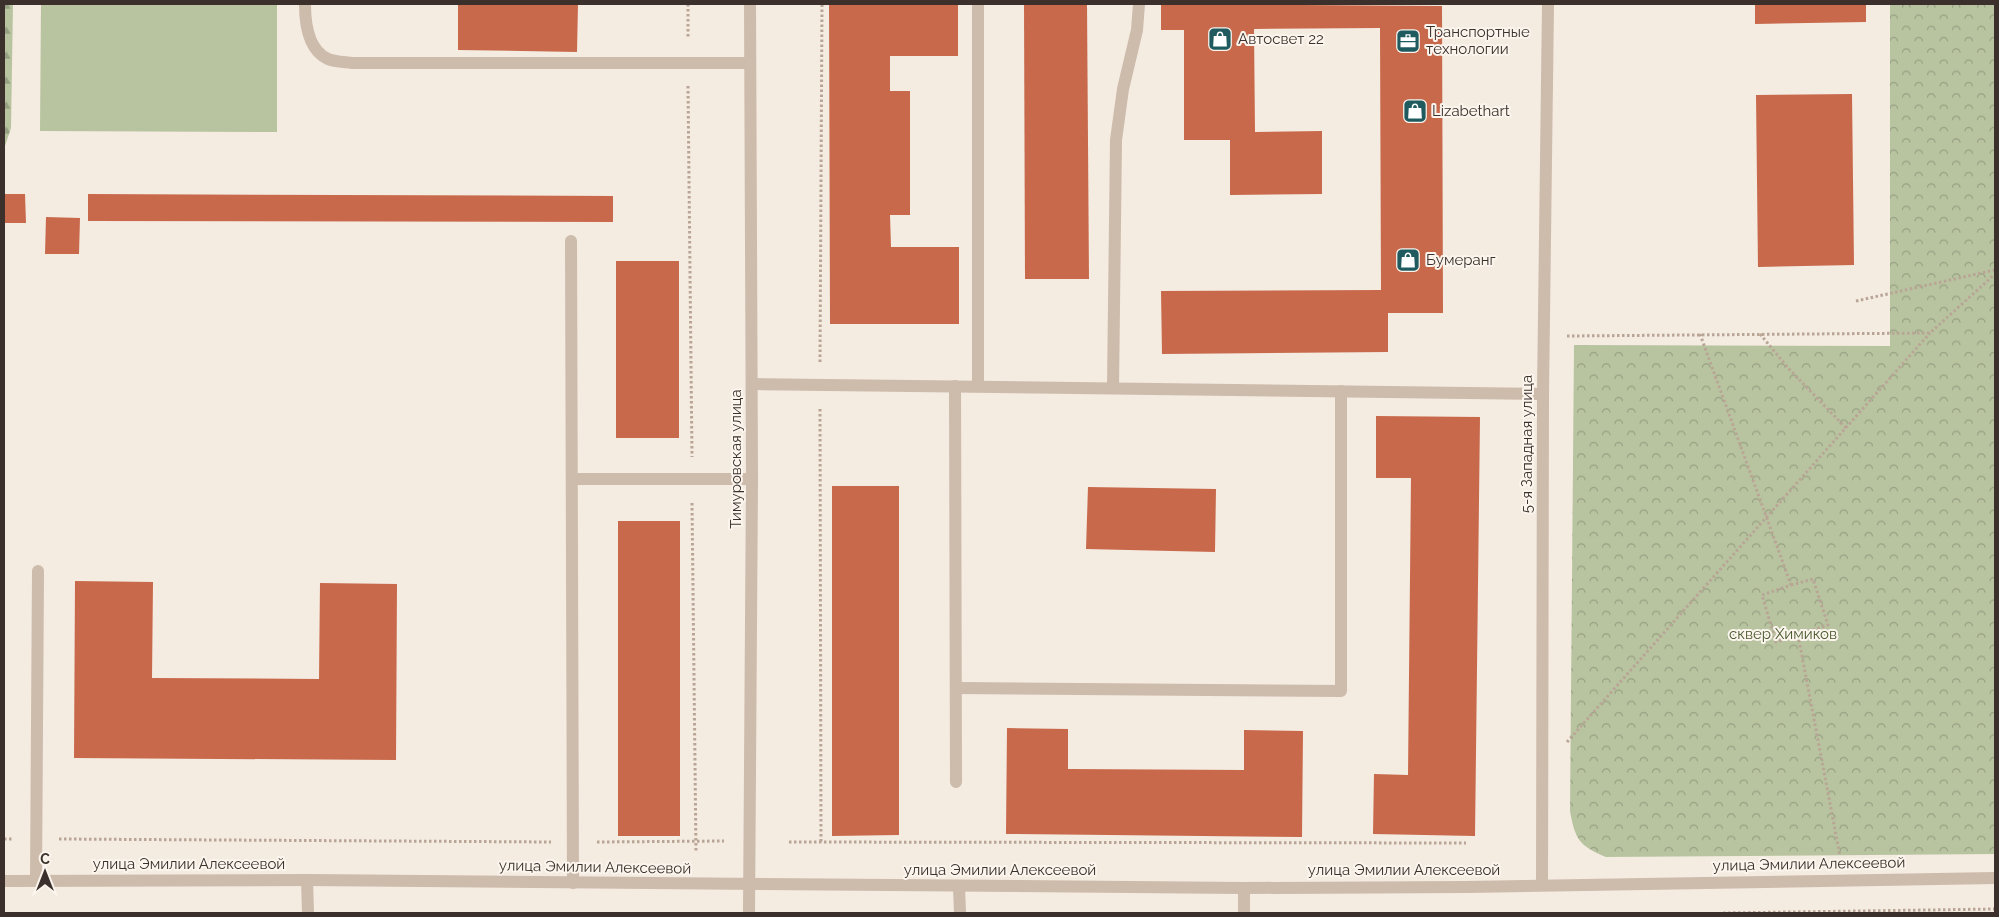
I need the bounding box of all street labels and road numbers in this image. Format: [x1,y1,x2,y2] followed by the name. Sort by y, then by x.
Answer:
[1518,375,1536,513] street label: 5-я Западная улица
[727,389,745,529] street label: Тимуровская улица
[1713,853,1905,875] street label: улица Эмилии Алексеевой
[93,855,285,873] street label: улица Эмилии Алексеевой
[499,856,691,878] street label: улица Эмилии Алексеевой
[904,861,1096,879] street label: улица Эмилии Алексеевой
[1308,861,1500,879] street label: улица Эмилии Алексеевой

